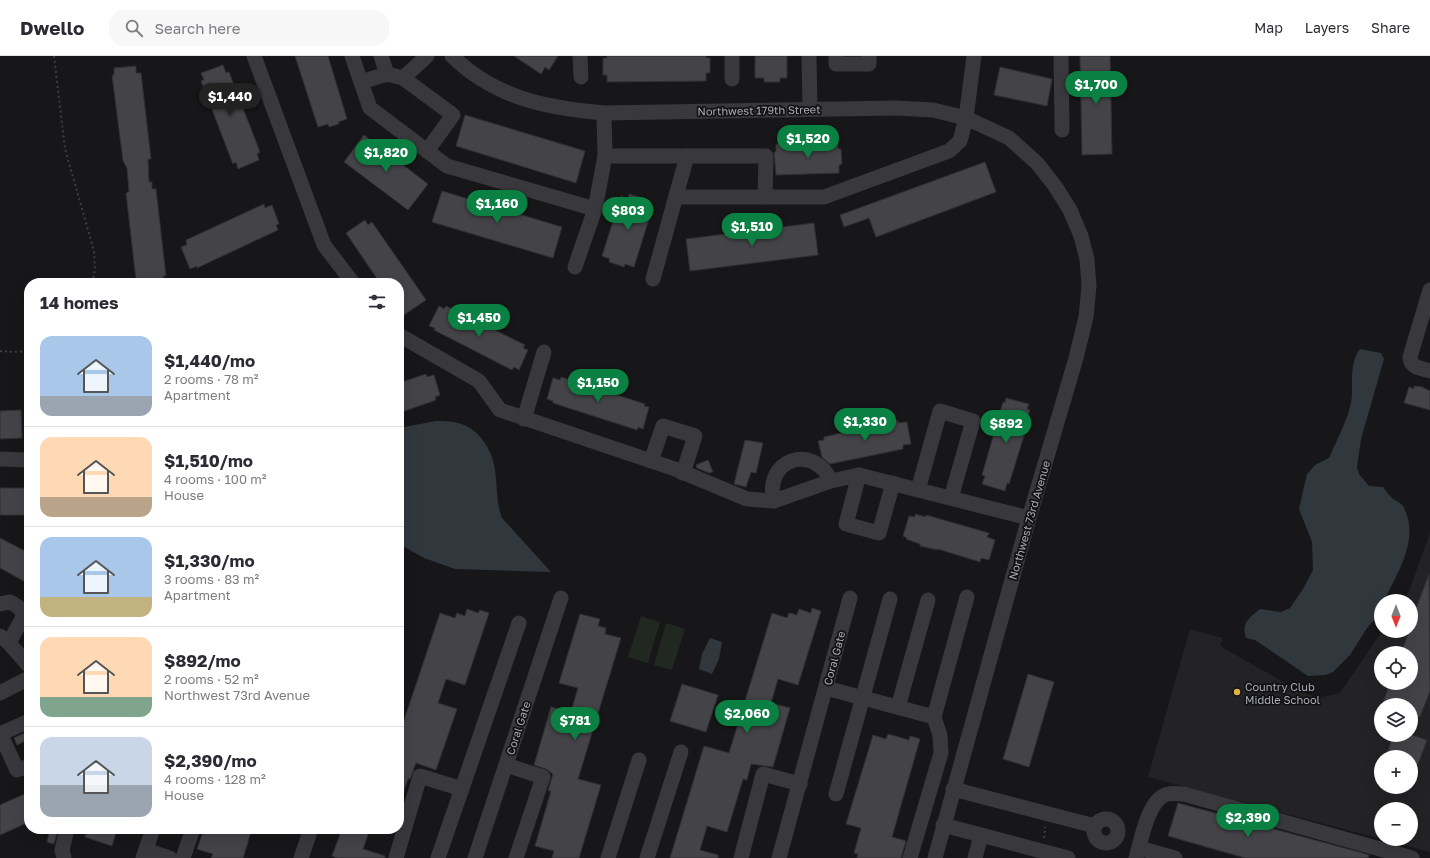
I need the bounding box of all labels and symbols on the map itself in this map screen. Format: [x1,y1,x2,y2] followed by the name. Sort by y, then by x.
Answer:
[1063,71,1129,105] pin: $1,700
[197,83,263,117] pin: $1,440
[697,102,821,118] street label: Northwest 179th Street
[775,125,841,159] pin: $1,520
[353,139,419,173] pin: $1,820
[464,190,530,224] pin: $1,160
[604,197,652,231] pin: $803
[719,213,785,247] pin: $1,510
[446,304,512,338] pin: $1,450
[565,369,631,403] pin: $1,150
[832,408,898,442] pin: $1,330
[982,410,1030,444] pin: $892
[1006,459,1052,581] street label: Northwest 73rd Avenue
[1374,594,1418,638] north arrow
[821,630,847,686] street label: Coral Gate
[1245,680,1320,706] place label: Country Club Middle School
[1232,687,1242,697] marker: Country Club Middle School
[503,700,533,756] street label: Coral Gate
[714,700,780,734] pin: $2,060
[551,707,599,741] pin: $781
[1215,804,1281,838] pin: $2,390

